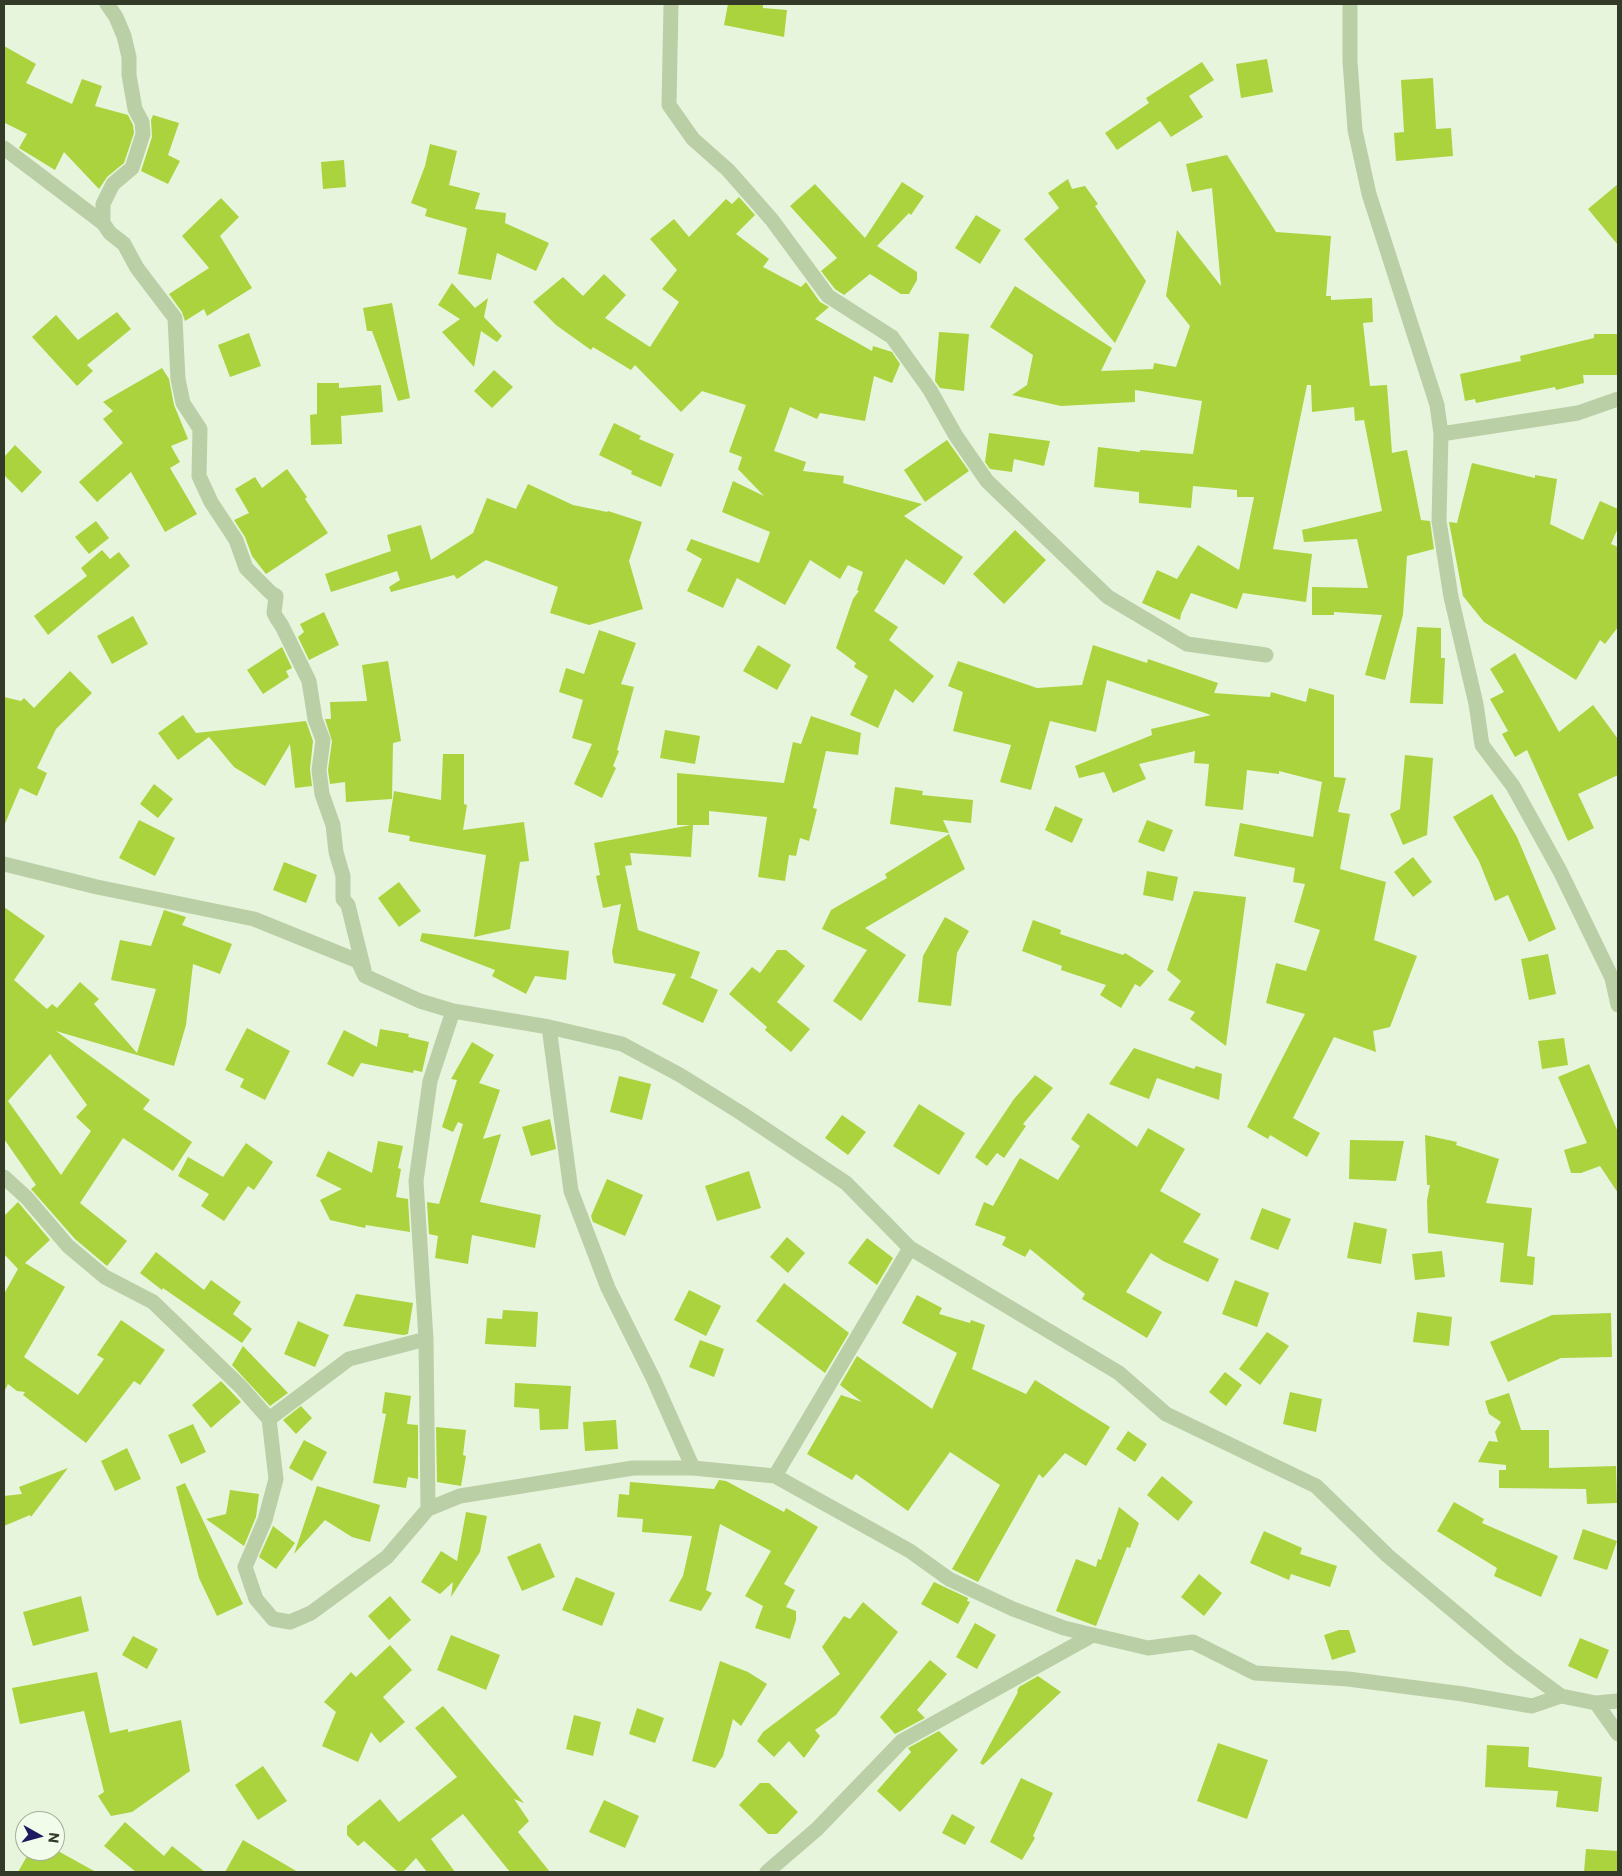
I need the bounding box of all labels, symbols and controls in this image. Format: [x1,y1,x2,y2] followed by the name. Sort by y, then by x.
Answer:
[15,1811,65,1861] north arrow
[45,1832,63,1844] text: N

